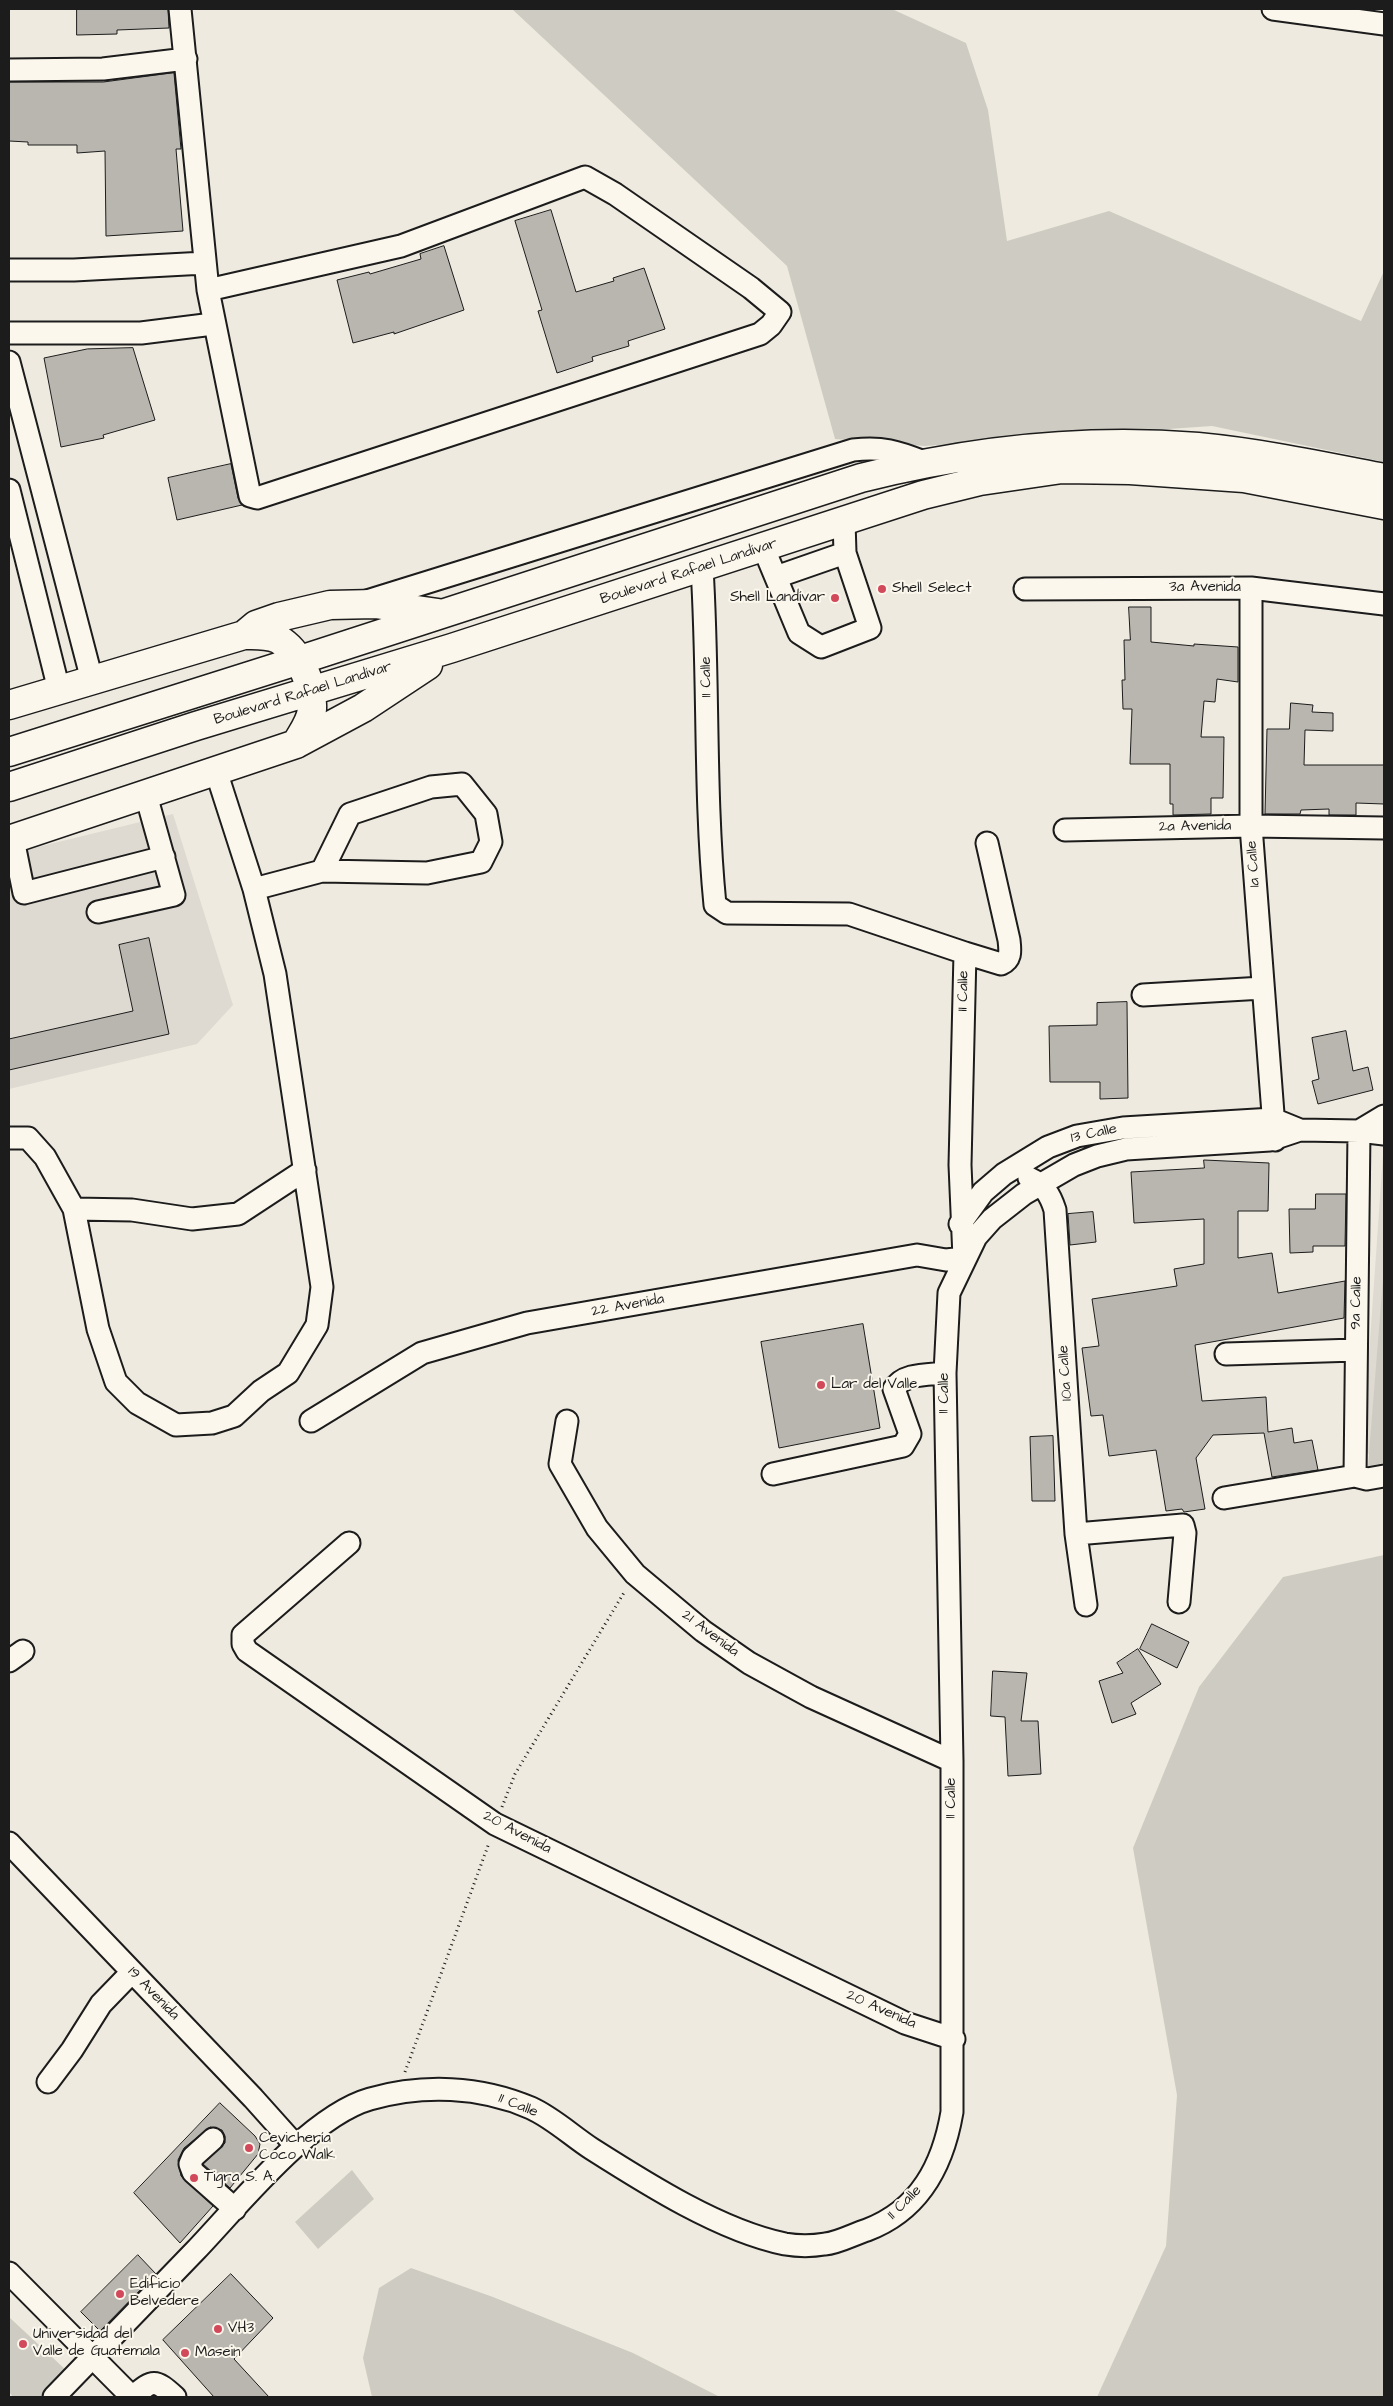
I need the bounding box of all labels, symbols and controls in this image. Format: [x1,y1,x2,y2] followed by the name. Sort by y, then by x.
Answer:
[598,535,780,609] street label: Boulevard Rafael Landívar
[1169,579,1241,597] street label: 3a Avenida
[892,580,972,598] place label: Shell Select
[876,583,888,595] marker: Shell Select
[730,589,825,607] place label: Shell Landívar
[829,592,841,604] marker: Shell Landívar
[698,656,716,698] street label: 11 Calle
[212,658,394,730] street label: Boulevard Rafael Landívar
[1158,817,1232,837] street label: 2a Avenida
[1243,840,1265,888] street label: 1a Calle
[955,970,973,1012] street label: 11 Calle
[1069,1120,1119,1148] street label: 13 Calle
[1348,1276,1366,1330] street label: 9a Calle
[590,1291,666,1321] street label: 22 Avenida
[1055,1344,1077,1402] street label: 10a Calle
[936,1373,954,1413] street label: 11 Calle
[831,1376,917,1394] place label: Lar del Valle
[815,1379,827,1391] marker: Lar del Valle
[678,1607,742,1661] street label: 21 Avenida
[943,1778,961,1818] street label: 11 Calle
[480,1808,554,1858] street label: 20 Avenida
[123,1964,183,2024] street label: 19 Avenida
[843,1987,919,2033] street label: 20 Avenida
[496,2090,540,2122] street label: 11 Calle
[259,2130,335,2165] place label: Cevichería Coco Walk
[243,2142,255,2154] marker: Cevichería Coco Walk
[204,2169,275,2187] place label: Tigra S. A.
[188,2172,200,2184] marker: Tigra S. A.
[884,2182,926,2224] street label: 11 Calle
[130,2276,199,2311] place label: Edificio Belvedere
[114,2288,126,2300] marker: Edificio Belvedere
[228,2320,254,2338] place label: VH3
[212,2323,224,2335] marker: VH3
[33,2326,160,2361] place label: Universidad del Valle de Guatemala
[17,2338,29,2350] marker: Universidad del Valle de Guatemala
[195,2344,240,2362] place label: Masein
[179,2347,191,2359] marker: Masein

